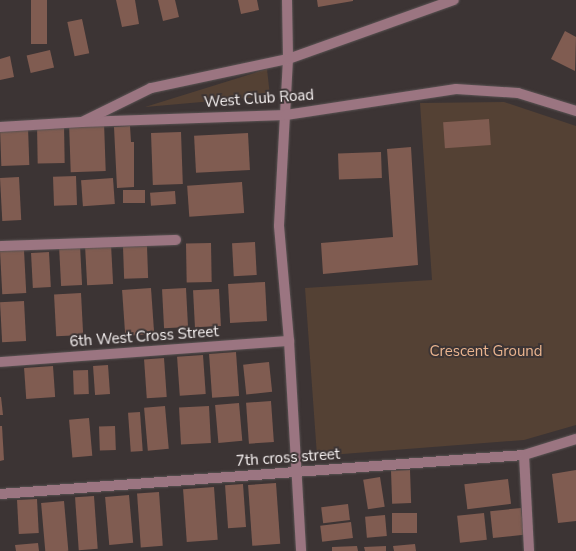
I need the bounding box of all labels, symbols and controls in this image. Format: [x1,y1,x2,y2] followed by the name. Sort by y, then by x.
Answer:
[203,86,315,112] street label: West Club Road
[69,323,219,351] street label: 6th West Cross Street
[429,343,543,361] park label: Crescent Ground
[235,445,341,471] street label: 7th cross street

